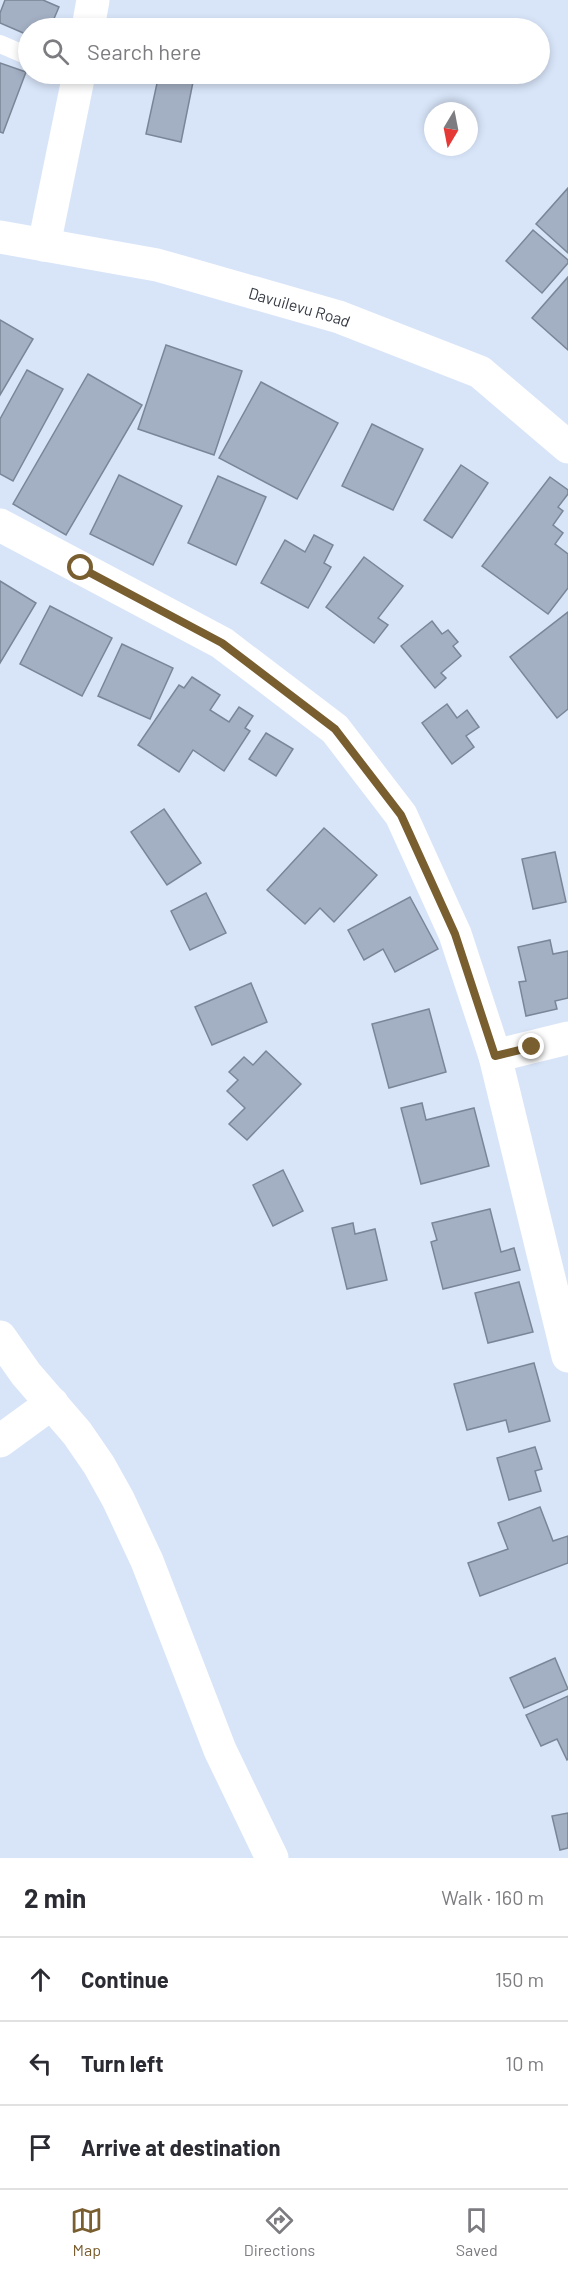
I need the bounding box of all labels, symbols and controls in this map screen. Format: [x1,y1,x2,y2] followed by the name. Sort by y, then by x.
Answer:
[18,18,550,84] search box
[39,35,72,68] icon: search
[87,38,201,64] text: Search here
[424,102,478,156] north arrow
[247,282,353,330] street label: Davuilevu Road
[67,554,93,580] route start
[518,1033,544,1059] route end
[24,1882,86,1913] text: 2 min
[441,1885,544,1909] text: Walk · 160 m
[24,1963,57,1996] icon: ahead
[81,1966,169,1992] text: Continue
[495,1967,544,1991] text: 150 m
[24,2047,57,2080] icon: left
[81,2050,164,2076] text: Turn left
[505,2051,544,2075] text: 10 m
[24,2131,57,2164] icon: arrive
[81,2134,280,2160] text: Arrive at destination
[70,2204,103,2259] tab: Map
[244,2204,315,2259] tab: Directions
[456,2204,498,2259] tab: Saved

